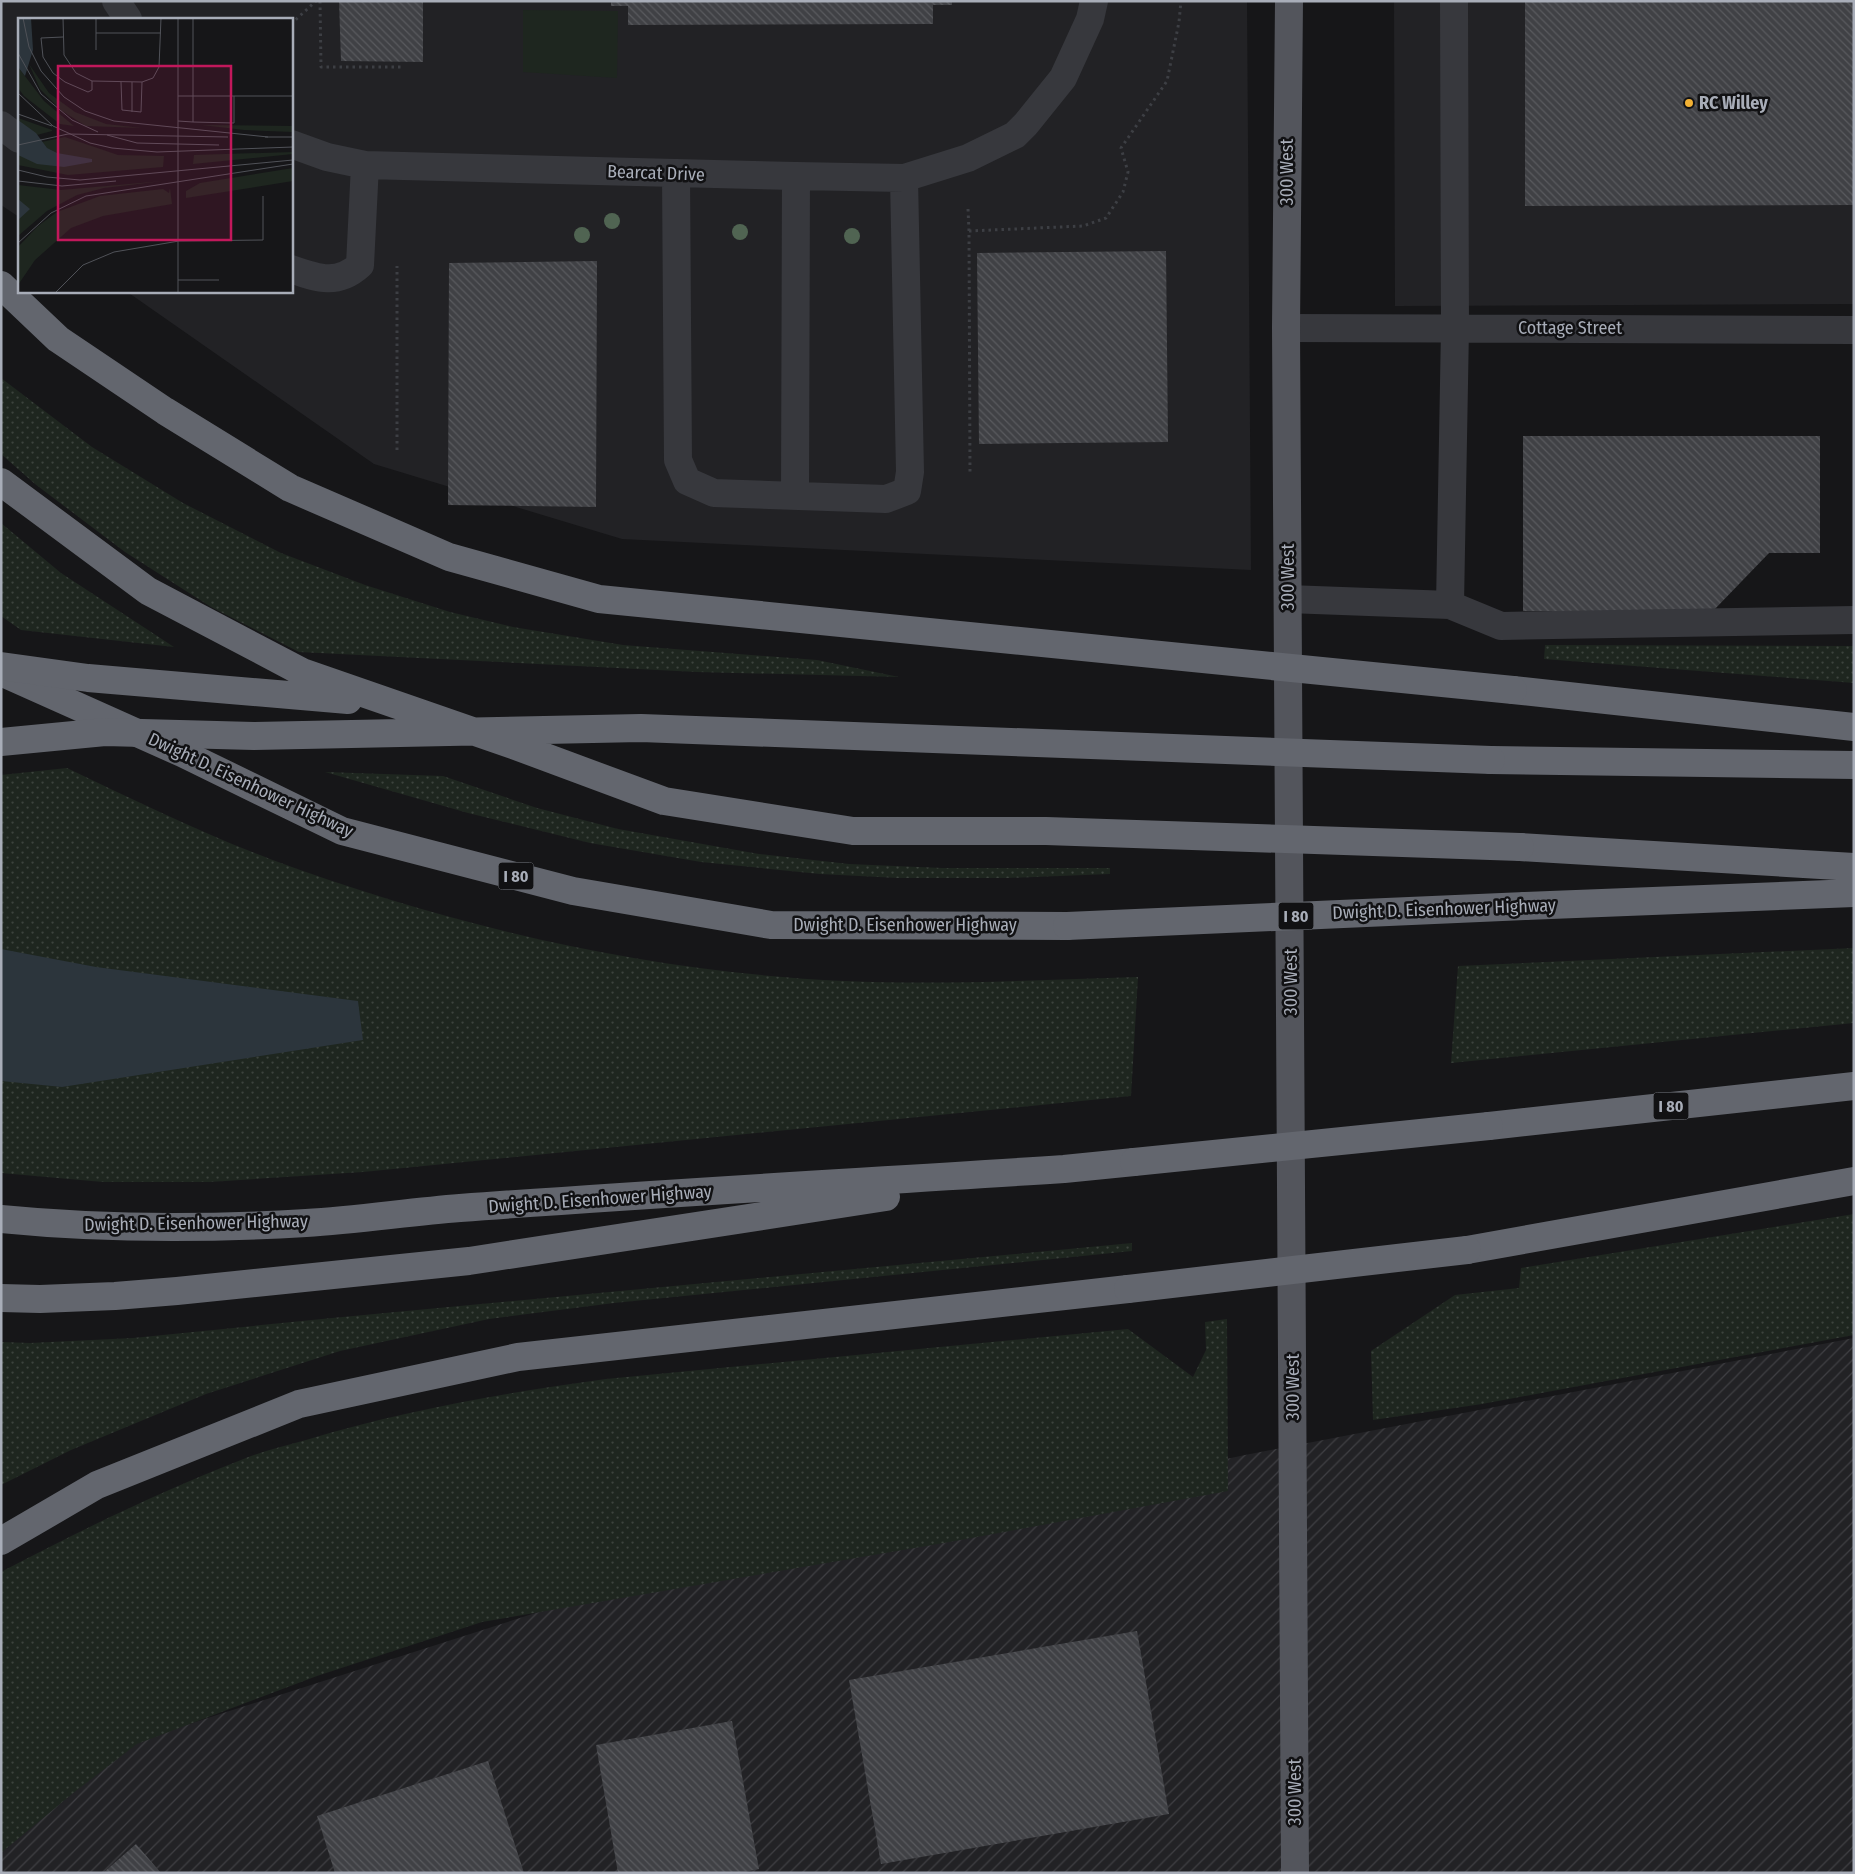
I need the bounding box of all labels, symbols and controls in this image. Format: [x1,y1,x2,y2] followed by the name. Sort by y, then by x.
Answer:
[18,18,292,292] inset map
[1699,92,1768,114] place label: RC Willey
[1683,97,1695,109] marker: RC Willey
[1276,138,1298,205] street label: 300 West
[607,160,705,186] street label: Bearcat Drive
[1518,317,1622,339] street label: Cottage Street
[1277,543,1299,610] street label: 300 West
[145,728,357,842] street label: Dwight D. Eisenhower Highway
[498,862,534,889] road number: I 80
[1332,894,1556,924] street label: Dwight D. Eisenhower Highway
[1278,902,1314,929] road number: I 80
[793,914,1017,936] street label: Dwight D. Eisenhower Highway
[1280,948,1302,1015] street label: 300 West
[1654,1092,1688,1120] road number: I 80
[488,1180,712,1218] street label: Dwight D. Eisenhower Highway
[84,1210,308,1236] street label: Dwight D. Eisenhower Highway
[1282,1353,1304,1420] street label: 300 West
[1284,1758,1306,1825] street label: 300 West

